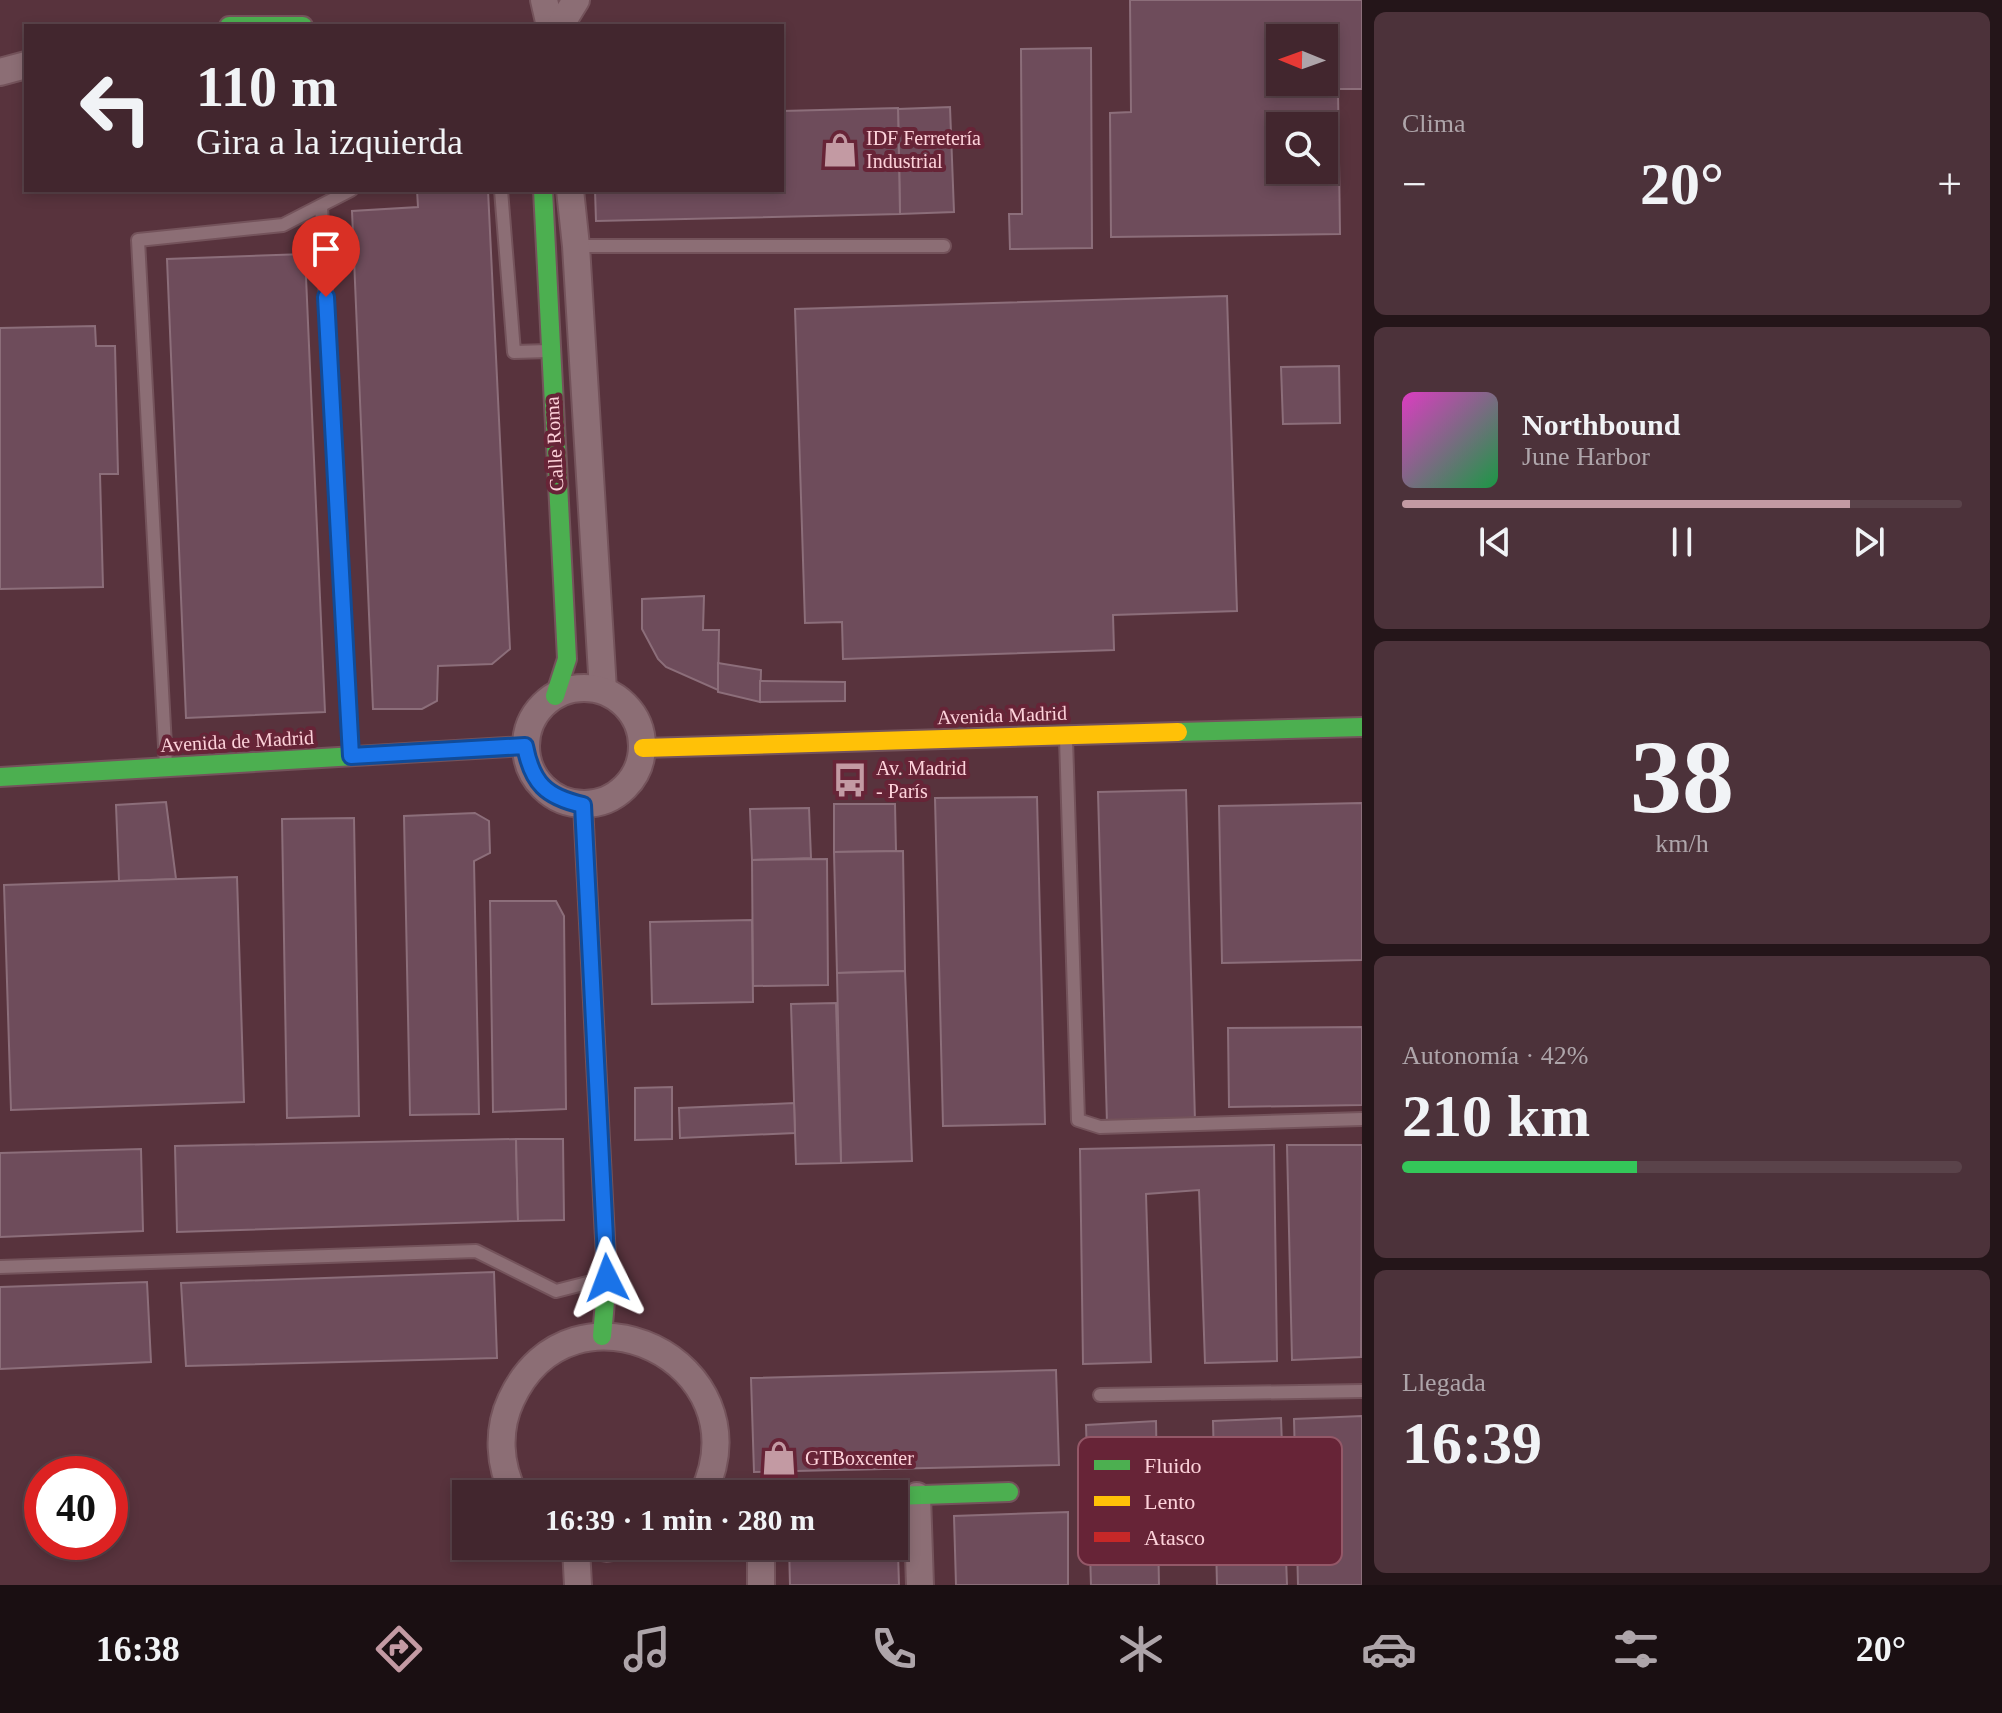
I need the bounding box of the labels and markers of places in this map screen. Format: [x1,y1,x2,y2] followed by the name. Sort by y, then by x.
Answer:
[866,127,981,172] place label: IDF Ferretería Industrial
[821,131,859,169] shop icon: IDF Ferretería Industrial
[292,215,360,297] pin
[876,757,967,802] place label: Av. Madrid - París
[831,761,869,799] bus stop icon: Av. Madrid - París
[760,1439,798,1477] shop icon: GTBoxcenter
[805,1447,914,1469] place label: GTBoxcenter

